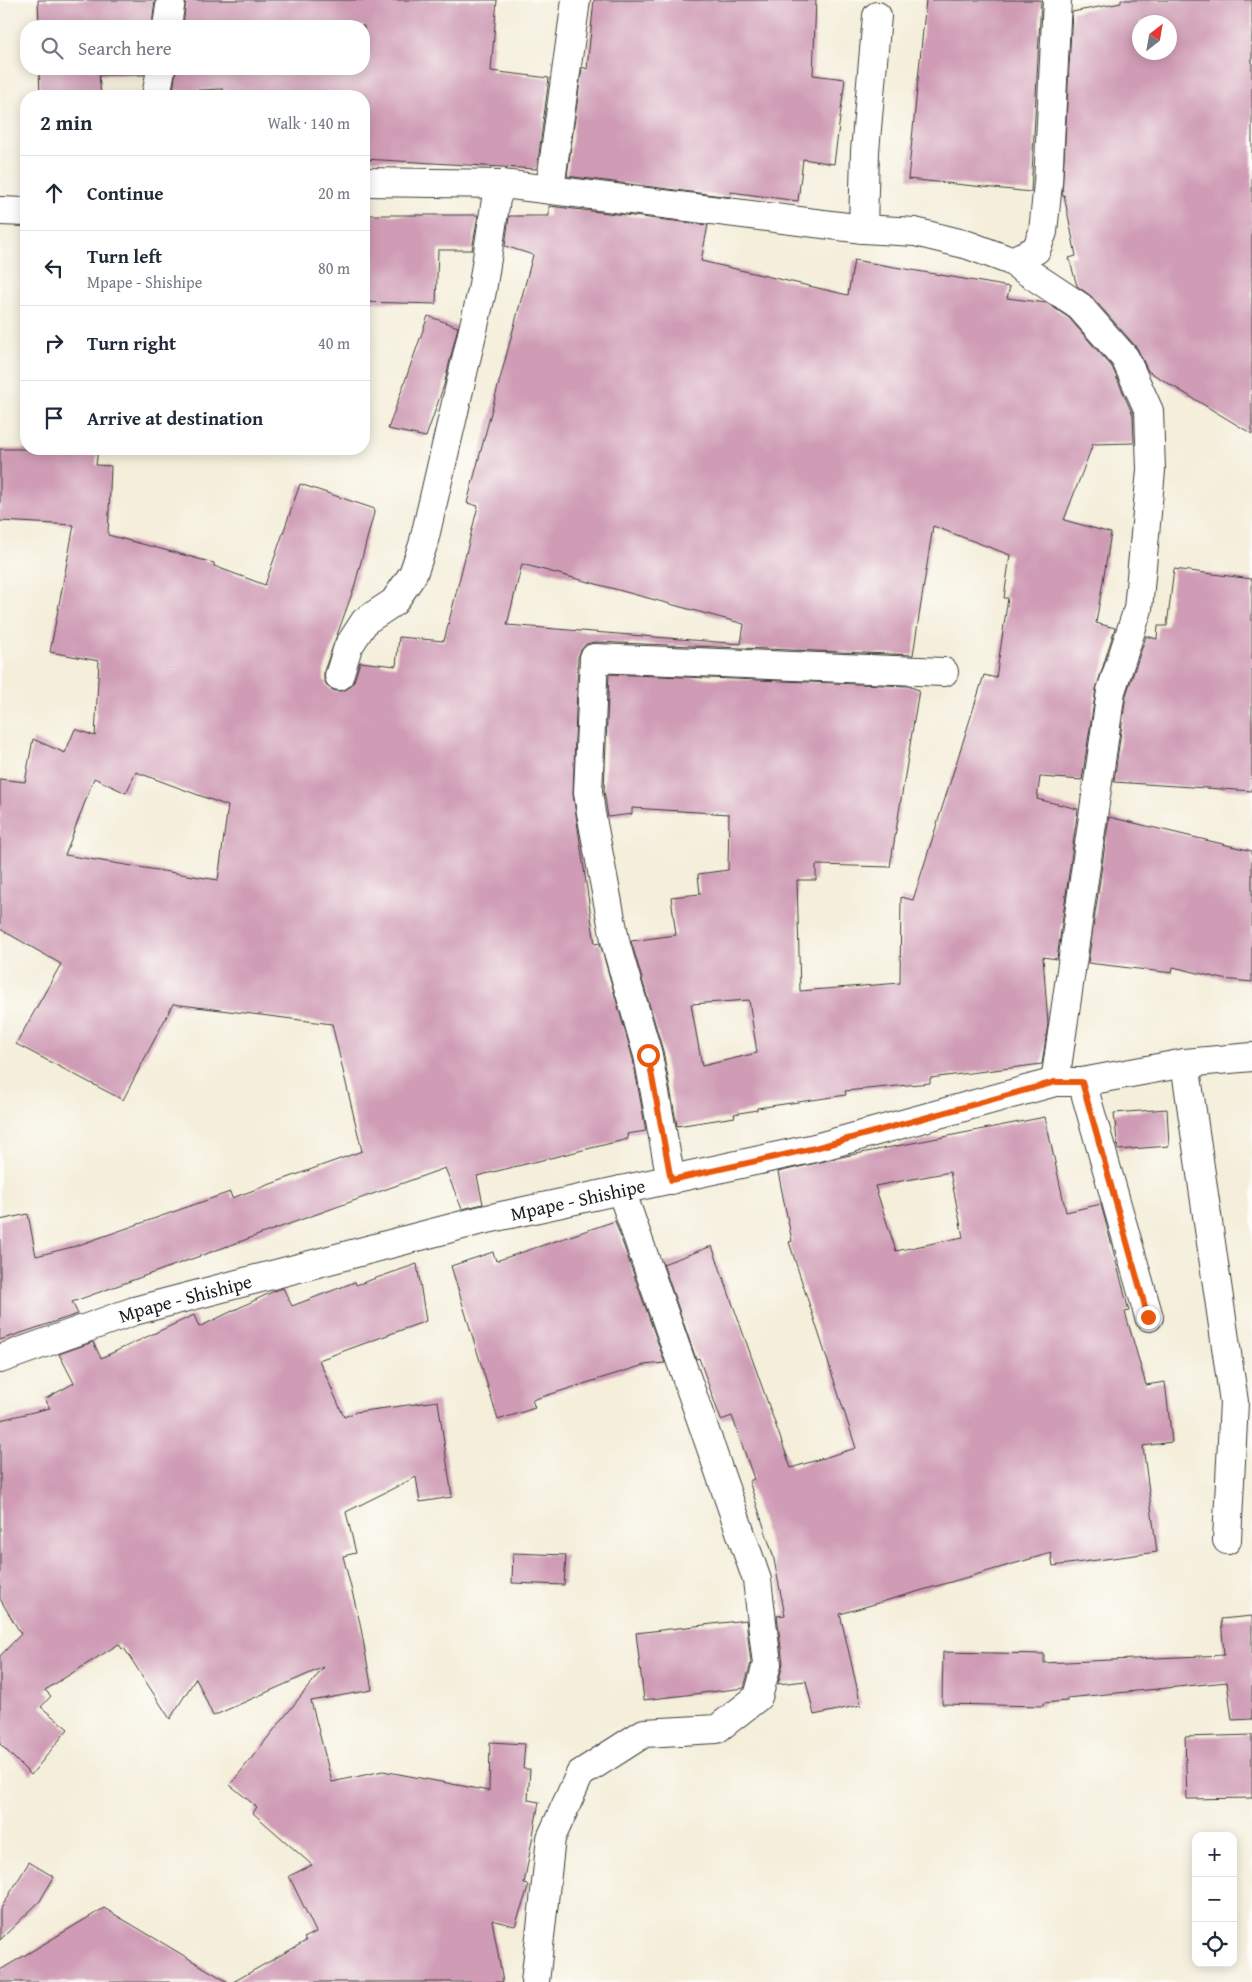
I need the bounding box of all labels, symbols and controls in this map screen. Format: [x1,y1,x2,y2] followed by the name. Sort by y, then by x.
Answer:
[1132,15,1177,60] north arrow
[20,20,370,75] search box
[38,34,66,62] icon: search
[78,34,172,62] text: Search here
[40,107,92,138] text: 2 min
[267,111,350,135] text: Walk · 140 m
[40,179,68,207] icon: ahead
[87,179,164,207] text: Continue
[318,181,350,205] text: 20 m
[87,242,162,270] text: Turn left
[40,254,68,282] icon: left
[318,256,350,280] text: 80 m
[87,270,202,294] text: Mpape - Shishipe
[40,329,68,357] icon: right
[87,329,176,357] text: Turn right
[318,331,350,355] text: 40 m
[40,404,68,432] icon: arrive
[87,404,263,432] text: Arrive at destination
[637,1044,660,1067] route start
[508,1171,648,1228] street label: Mpape - Shishipe
[114,1267,255,1330] street label: Mpape - Shishipe
[1137,1306,1160,1329] route end
[1192,1832,1237,1967] map controls
[1192,1832,1237,1877] button: +
[1192,1877,1237,1922] button: −
[1192,1922,1237,1967] button: locate

